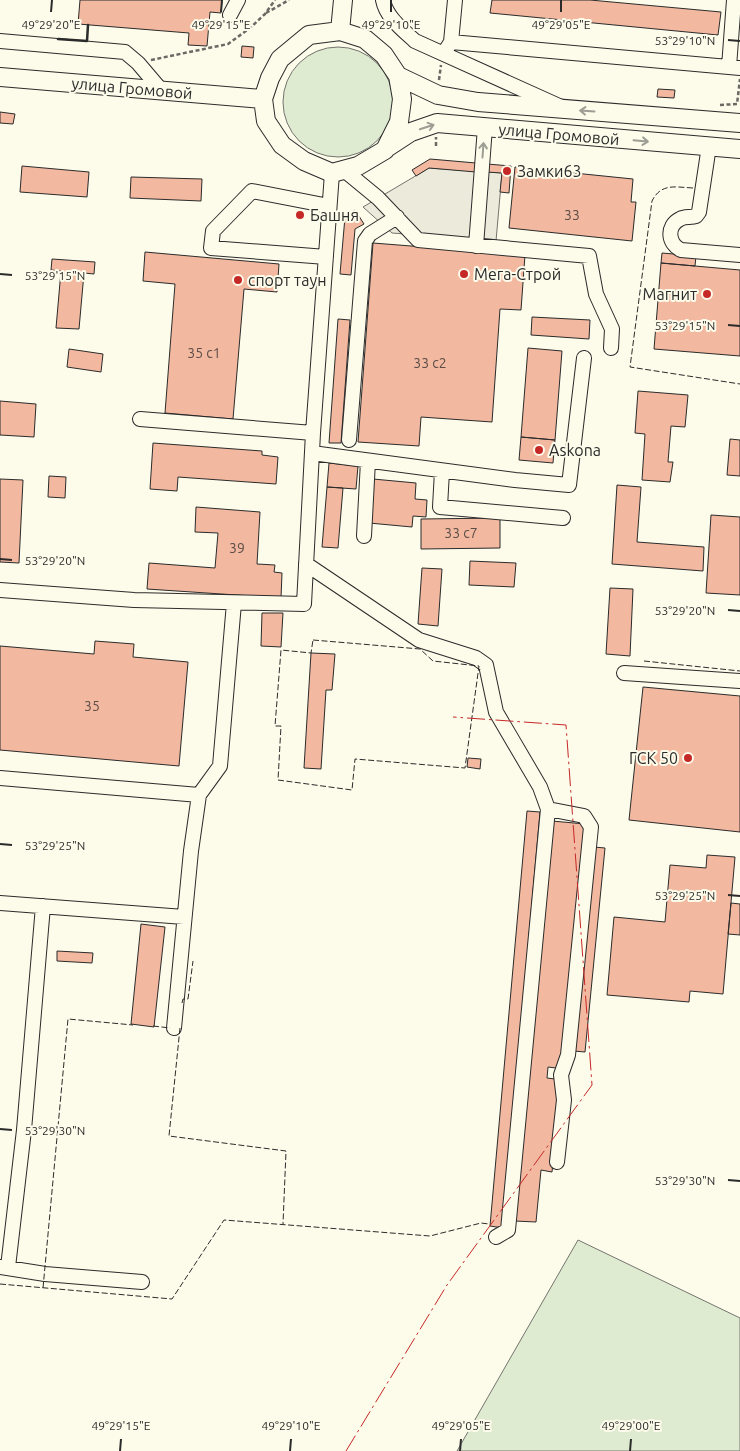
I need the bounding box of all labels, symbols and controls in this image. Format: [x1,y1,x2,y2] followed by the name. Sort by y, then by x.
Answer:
[22,18,81,31] text: 49°29'20"E
[192,18,251,31] text: 49°29'15"E
[362,18,421,31] text: 49°29'10"E
[532,18,591,31] text: 49°29'05"E
[655,34,715,47] text: 53°29'10"N
[71,74,193,102] street label: улица Громовой
[579,106,595,115] one-way arrow
[498,120,620,148] street label: улица Громовой
[419,121,435,131] one-way arrow
[633,136,649,145] one-way arrow
[479,142,488,158] one-way arrow
[517,162,582,180] place label: Замки63
[501,165,513,177] marker: Замки63
[310,206,359,224] place label: Башня
[564,207,580,223] house number: 33
[294,209,306,221] marker: Башня
[474,265,561,283] place label: Мега-Строй
[458,268,470,280] marker: Мега-Строй
[25,269,85,282] text: 53°29'15"N
[248,271,327,289] place label: спорт таун
[232,274,244,286] marker: спорт таун
[643,285,697,303] place label: Магнит
[701,288,713,300] marker: Магнит
[655,319,715,332] text: 53°29'15"N
[187,345,221,361] house number: 35 с1
[413,355,447,371] house number: 33 с2
[549,441,601,459] place label: Askona
[533,444,545,456] marker: Askona
[444,525,478,541] house number: 33 с7
[229,540,245,556] house number: 39
[25,554,85,567] text: 53°29'20"N
[655,604,715,617] text: 53°29'20"N
[84,698,100,714] house number: 35
[629,749,678,767] place label: ГСК 50
[682,752,694,764] marker: ГСК 50
[25,839,85,852] text: 53°29'25"N
[655,889,715,902] text: 53°29'25"N
[25,1124,85,1137] text: 53°29'30"N
[655,1174,715,1187] text: 53°29'30"N
[92,1419,151,1432] text: 49°29'15"E
[262,1419,321,1432] text: 49°29'10"E
[432,1419,491,1432] text: 49°29'05"E
[602,1419,661,1432] text: 49°29'00"E

